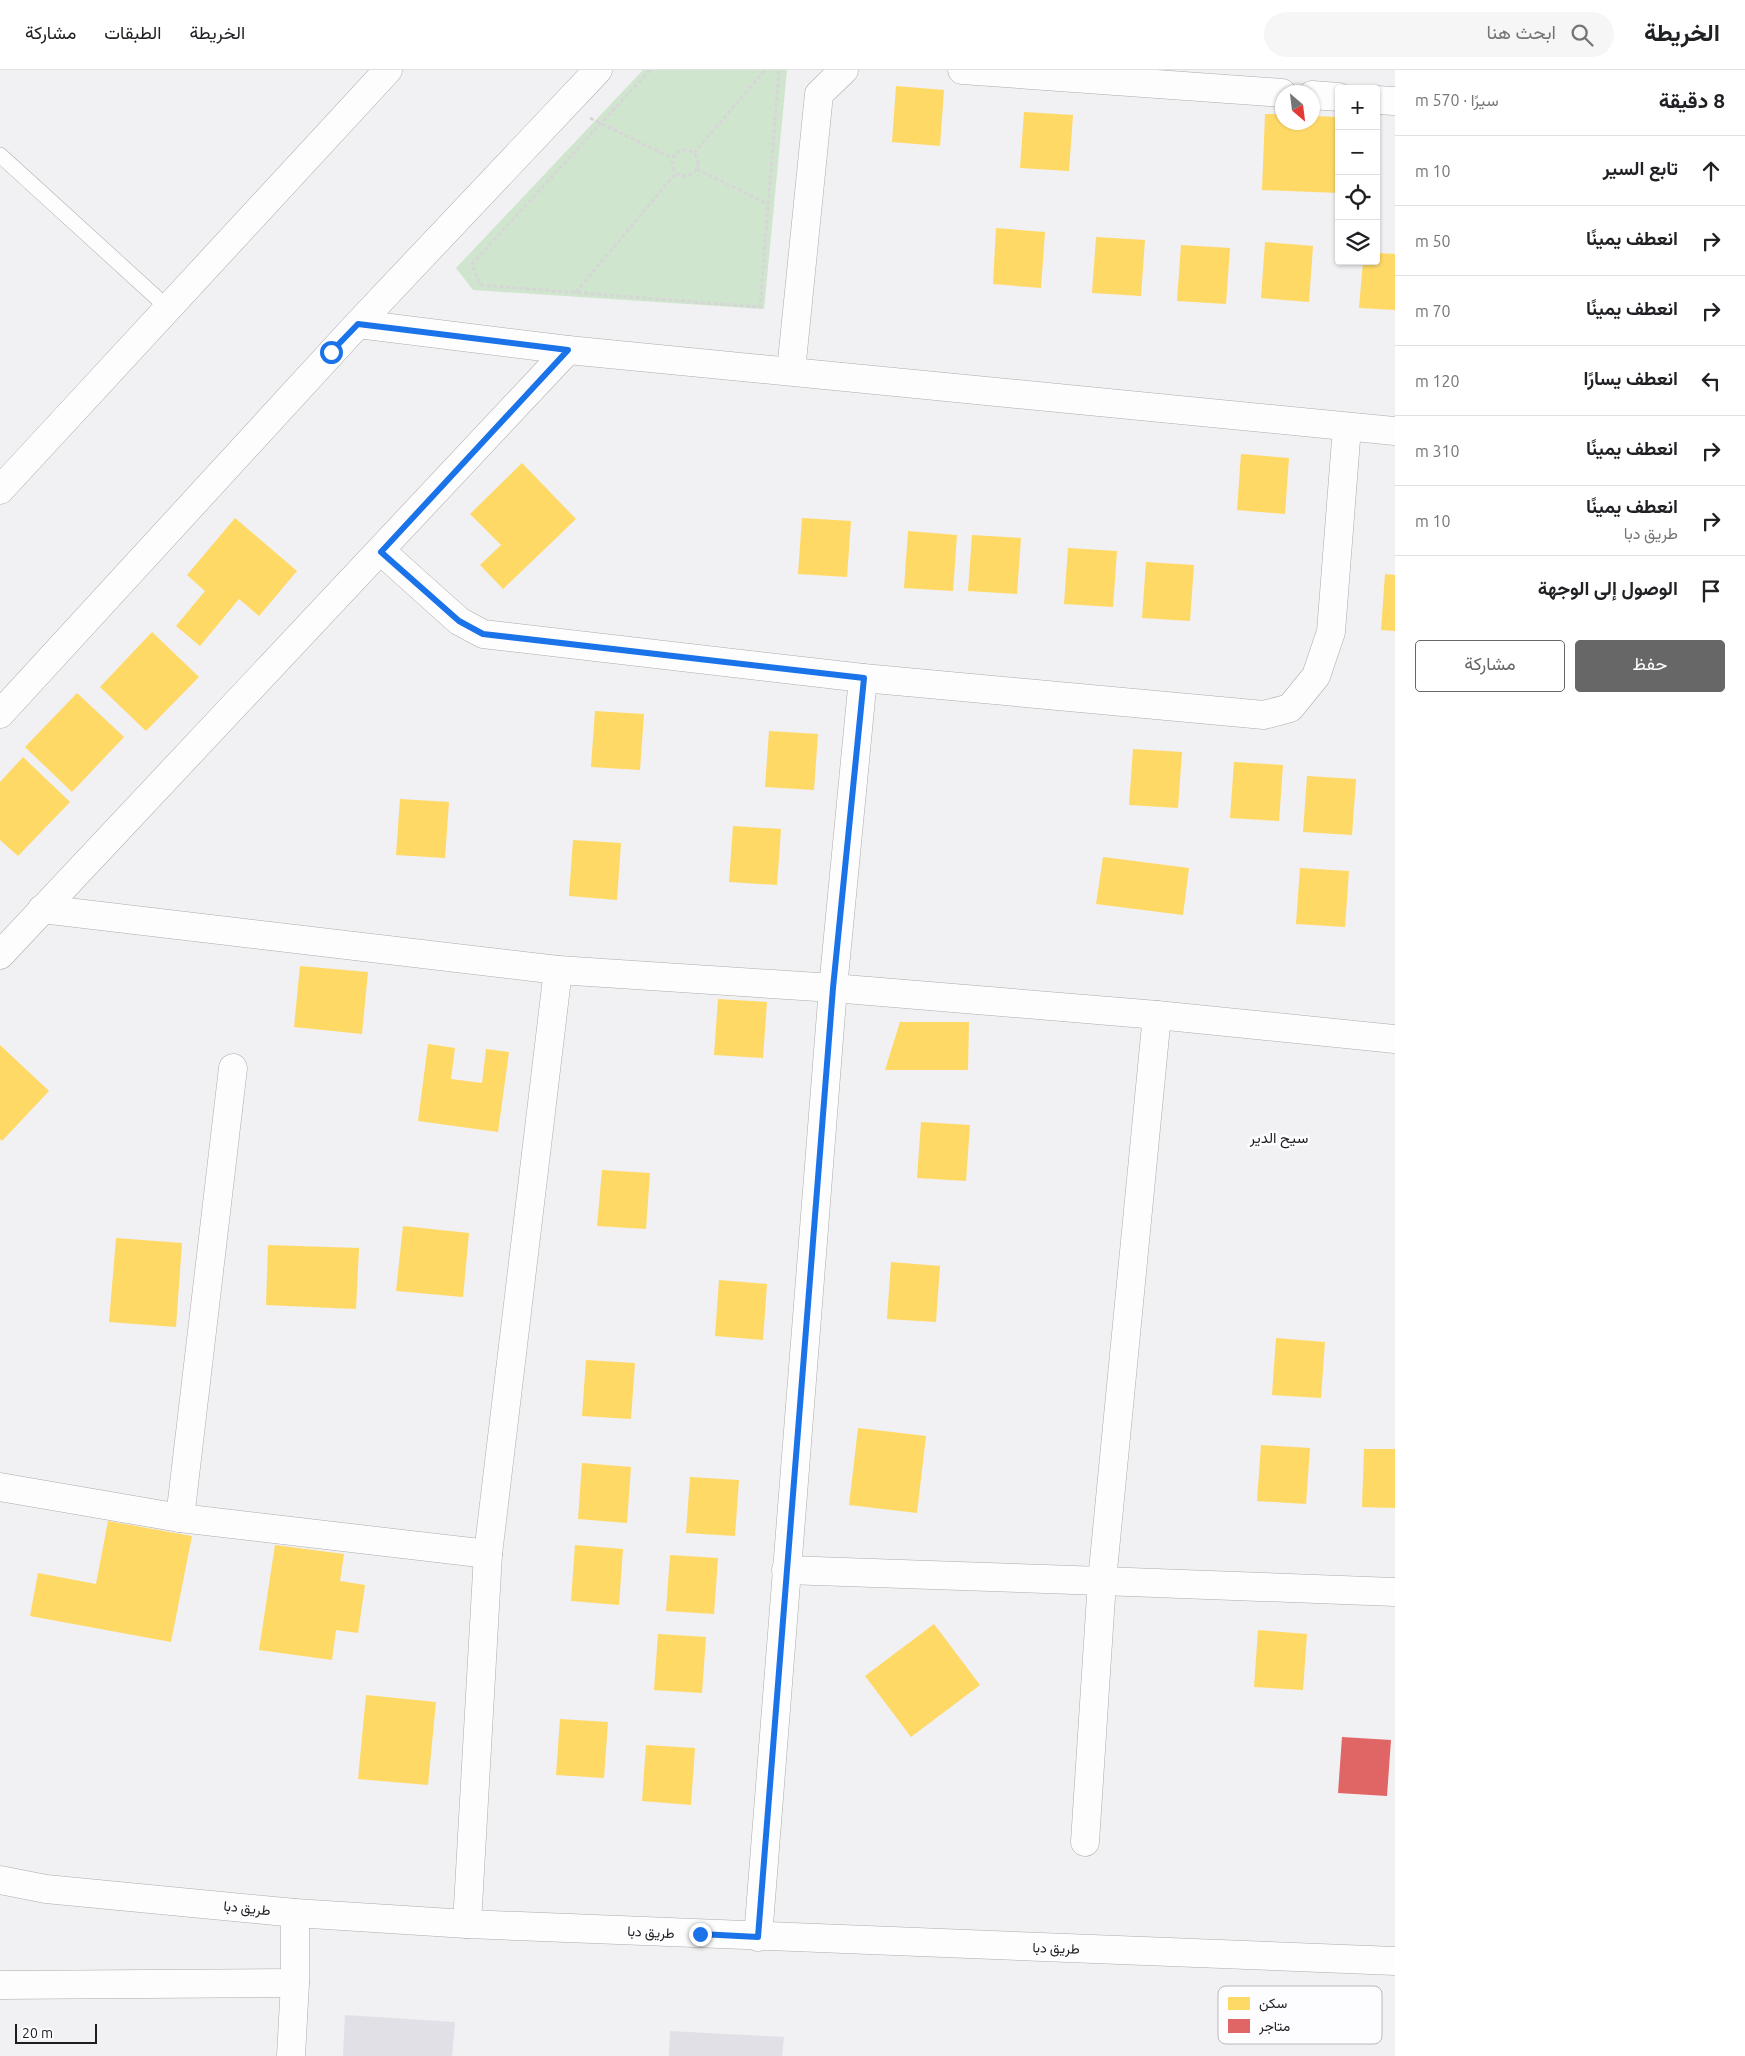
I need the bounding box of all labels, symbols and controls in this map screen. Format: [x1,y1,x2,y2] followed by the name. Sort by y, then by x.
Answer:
[1264,12,1614,57] search box
[1644,19,1720,46] text: الخريطة
[1486,21,1556,43] text: ابحث هنا
[1568,21,1596,49] icon: search
[25,22,76,42] text: مشاركة
[104,22,161,42] text: الطبقات
[189,22,245,42] text: الخريطة
[1275,85,1320,130] north arrow
[1335,85,1380,265] map controls
[1335,85,1380,130] button: +
[1659,88,1725,112] text: 8 دقيقة
[1415,91,1499,109] text: سيرًا · 570 m
[1335,130,1380,175] button: −
[1603,157,1678,179] text: تابع السير
[1697,157,1725,185] icon: ahead
[1415,162,1451,180] text: 10 m
[1335,175,1380,220] button: locate
[1335,220,1380,265] button: layers
[1586,227,1678,249] text: انعطف يمينًا
[1697,227,1725,255] icon: right
[1415,232,1451,250] text: 50 m
[1586,297,1678,319] text: انعطف يمينًا
[1697,297,1725,325] icon: right
[1415,302,1451,320] text: 70 m
[320,341,343,364] route start
[1584,367,1678,389] text: انعطف يسارًا
[1697,367,1725,395] icon: left
[1415,372,1460,390] text: 120 m
[1586,437,1678,459] text: انعطف يمينًا
[1697,437,1725,465] icon: right
[1415,442,1460,460] text: 310 m
[1586,495,1678,517] text: انعطف يمينًا
[1697,507,1725,535] icon: right
[1415,512,1451,530] text: 10 m
[1624,524,1678,542] text: طريق دبا
[1538,577,1678,599] text: الوصول إلى الوجهة
[1697,577,1725,605] icon: arrive
[1415,640,1565,692] button: مشاركة
[1575,640,1725,692] button: حفظ
[1249,1129,1308,1149] district label: سيح الدير
[222,1898,271,1919] street label: طريق دبا
[627,1923,675,1942] street label: طريق دبا
[689,1923,712,1946] route end
[1032,1939,1080,1958] street label: طريق دبا
[1218,1986,1382,2044] legend
[1259,1995,1287,2012] text: سكن
[1258,2018,1290,2035] text: متاجر
[15,2021,98,2044] scale bar
[22,2025,53,2041] text: 20 m

